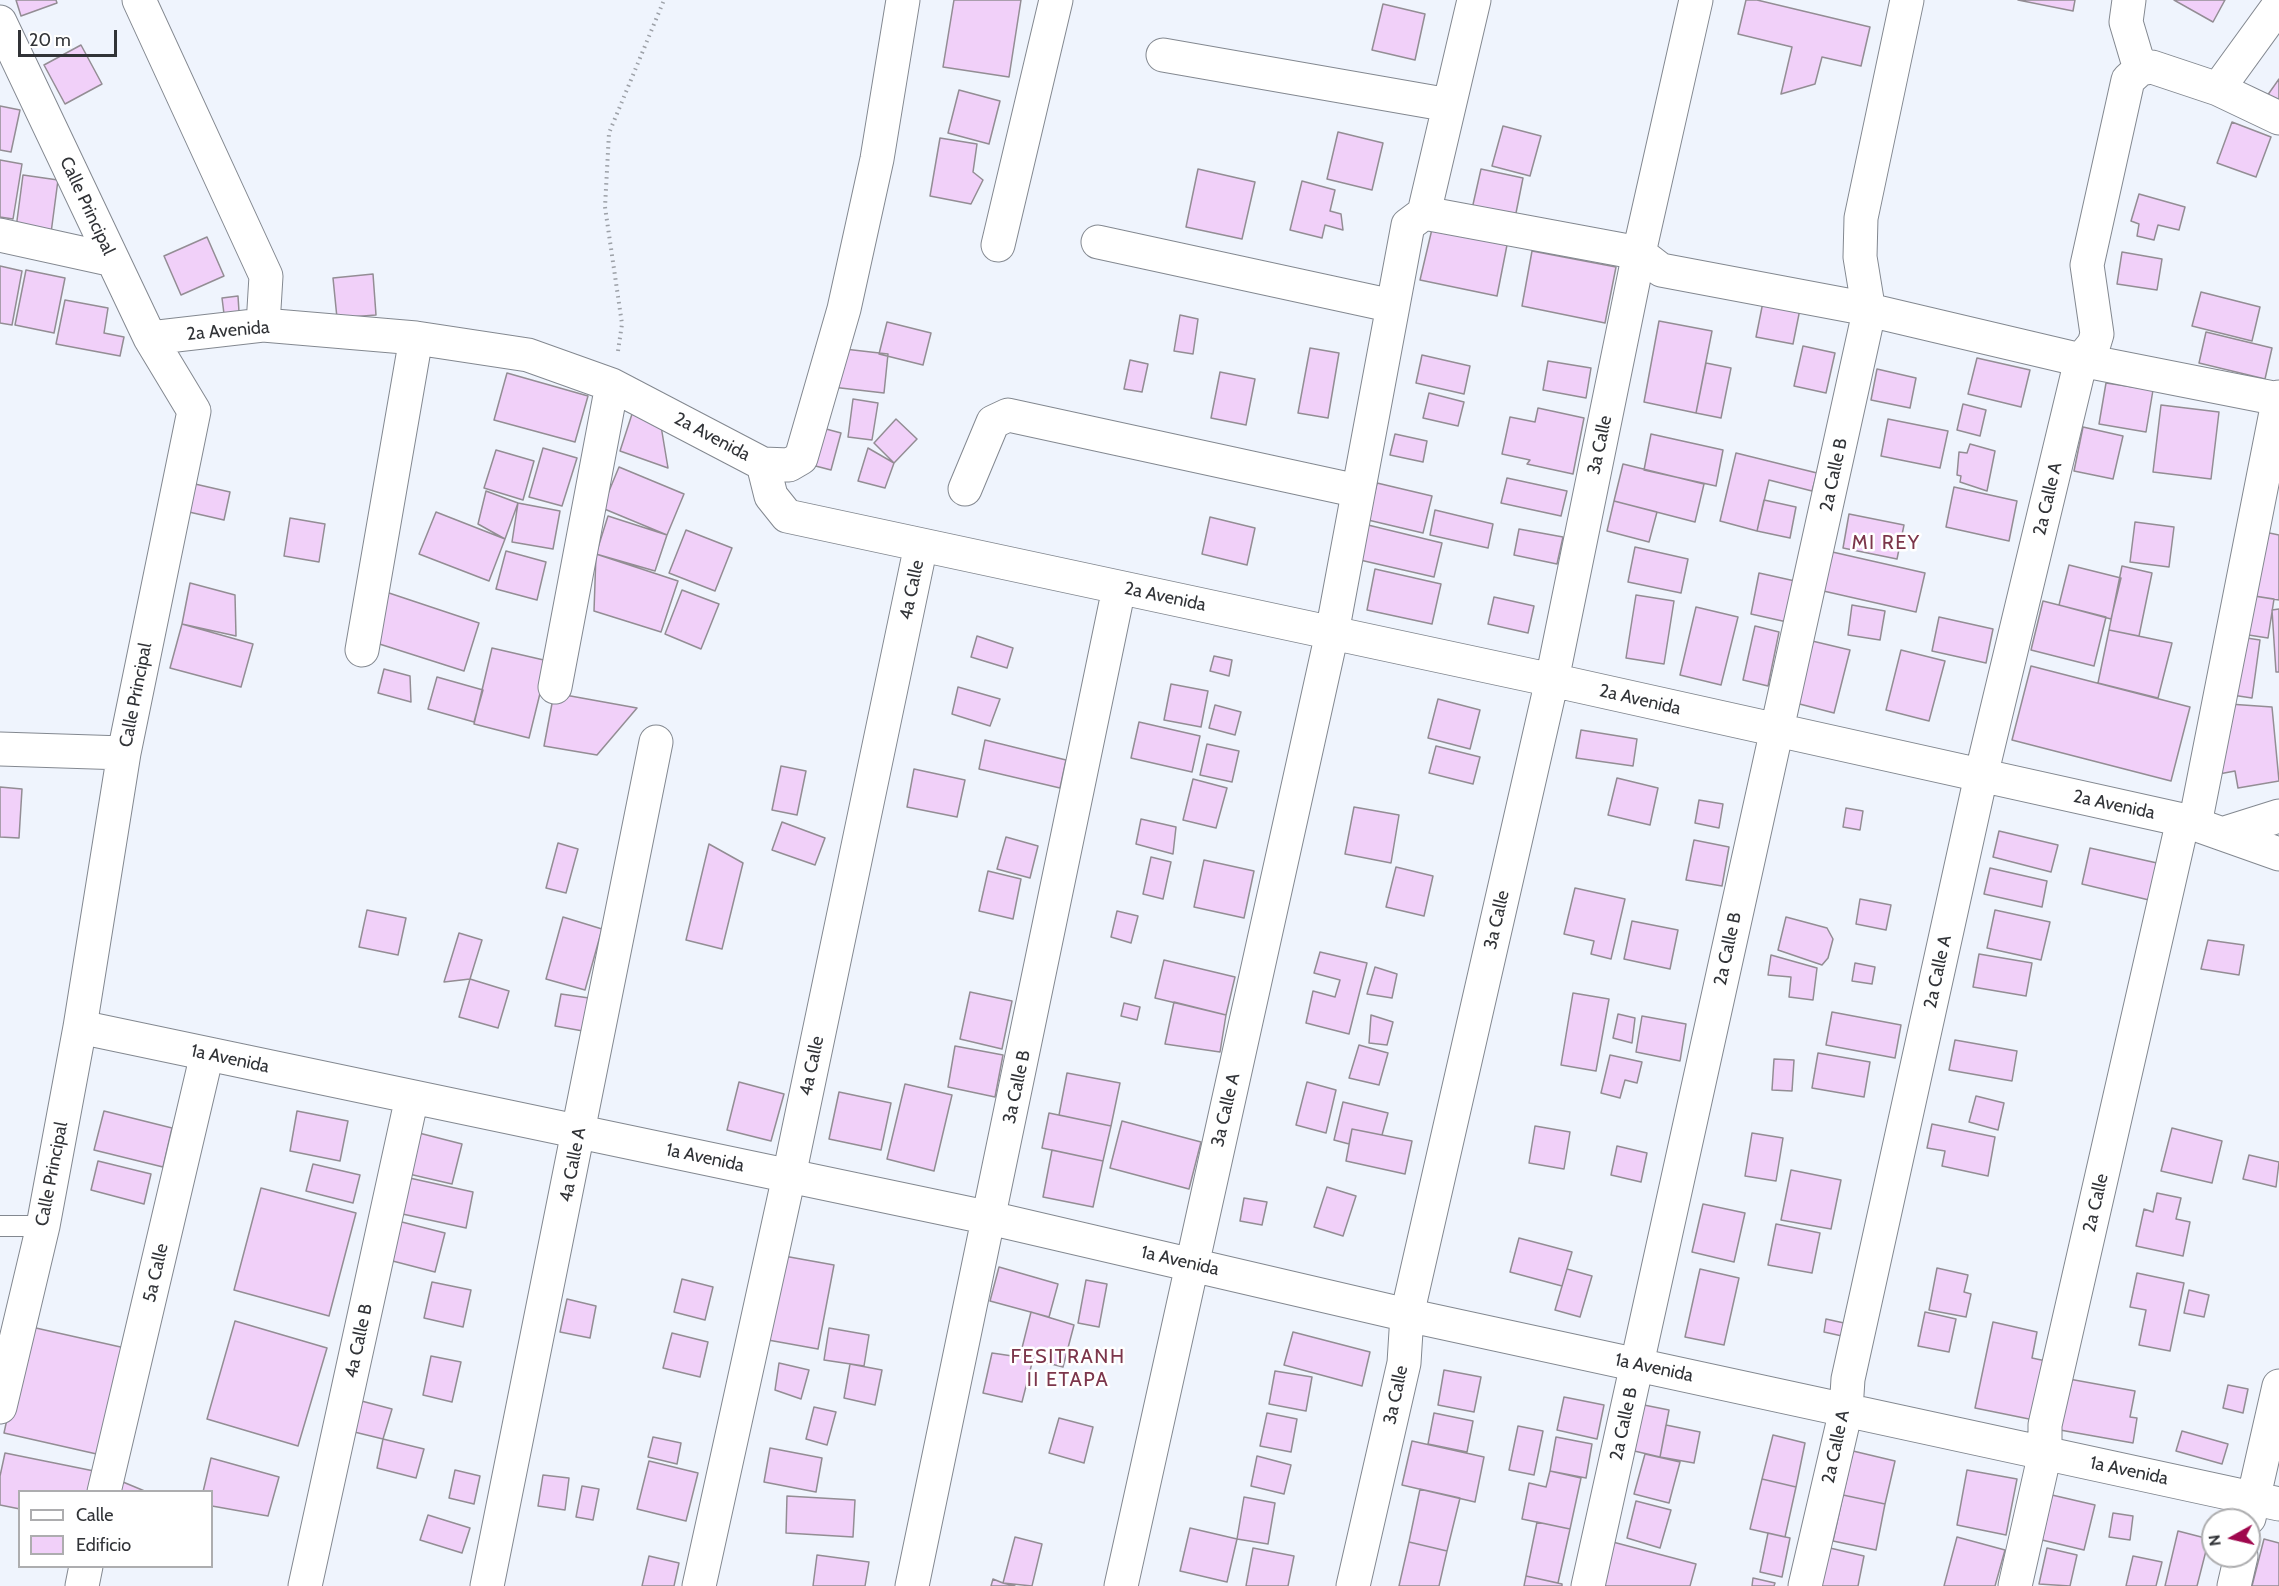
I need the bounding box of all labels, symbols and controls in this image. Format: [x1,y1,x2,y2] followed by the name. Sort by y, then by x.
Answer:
[21,18,120,56] scale bar
[29,29,71,51] text: 20 m
[55,153,119,259] street label: Calle Principal
[186,317,270,345] street label: 2a Avenida
[670,408,754,466] street label: 2a Avenida
[1583,414,1617,476] street label: 3a Calle
[1816,436,1852,514] street label: 2a Calle B
[2029,460,2067,538] street label: 2a Calle A
[1851,531,1921,555] district label: MI REY
[895,558,929,622] street label: 4a Calle
[1122,578,1208,616] street label: 2a Avenida
[115,641,157,749] street label: Calle Principal
[1597,680,1683,720] street label: 2a Avenida
[2071,786,2157,824] street label: 2a Avenida
[1480,888,1514,952] street label: 3a Calle
[1710,910,1746,988] street label: 2a Calle B
[1920,933,1956,1011] street label: 2a Calle A
[795,1034,829,1098] street label: 4a Calle
[189,1040,271,1078] street label: 1a Avenida
[999,1048,1035,1126] street label: 3a Calle B
[1207,1071,1245,1149] street label: 3a Calle A
[31,1120,73,1228] street label: Calle Principal
[555,1126,591,1204] street label: 4a Calle A
[664,1139,746,1177] street label: 1a Avenida
[2079,1172,2113,1234] street label: 2a Calle
[139,1241,173,1305] street label: 5a Calle
[1139,1242,1221,1280] street label: 1a Avenida
[341,1302,377,1380] street label: 4a Calle B
[1010,1345,1126,1392] district label: FESITRANH II ETAPA
[1613,1349,1695,1387] street label: 1a Avenida
[1379,1364,1413,1426] street label: 3a Calle
[1606,1385,1642,1463] street label: 2a Calle B
[1818,1408,1854,1486] street label: 2a Calle A
[2088,1452,2170,1490] street label: 1a Avenida
[18,1490,213,1568] legend
[76,1504,113,1526] text: Calle
[2201,1508,2261,1568] north arrow
[2204,1533,2225,1547] text: N
[76,1534,131,1556] text: Edificio

